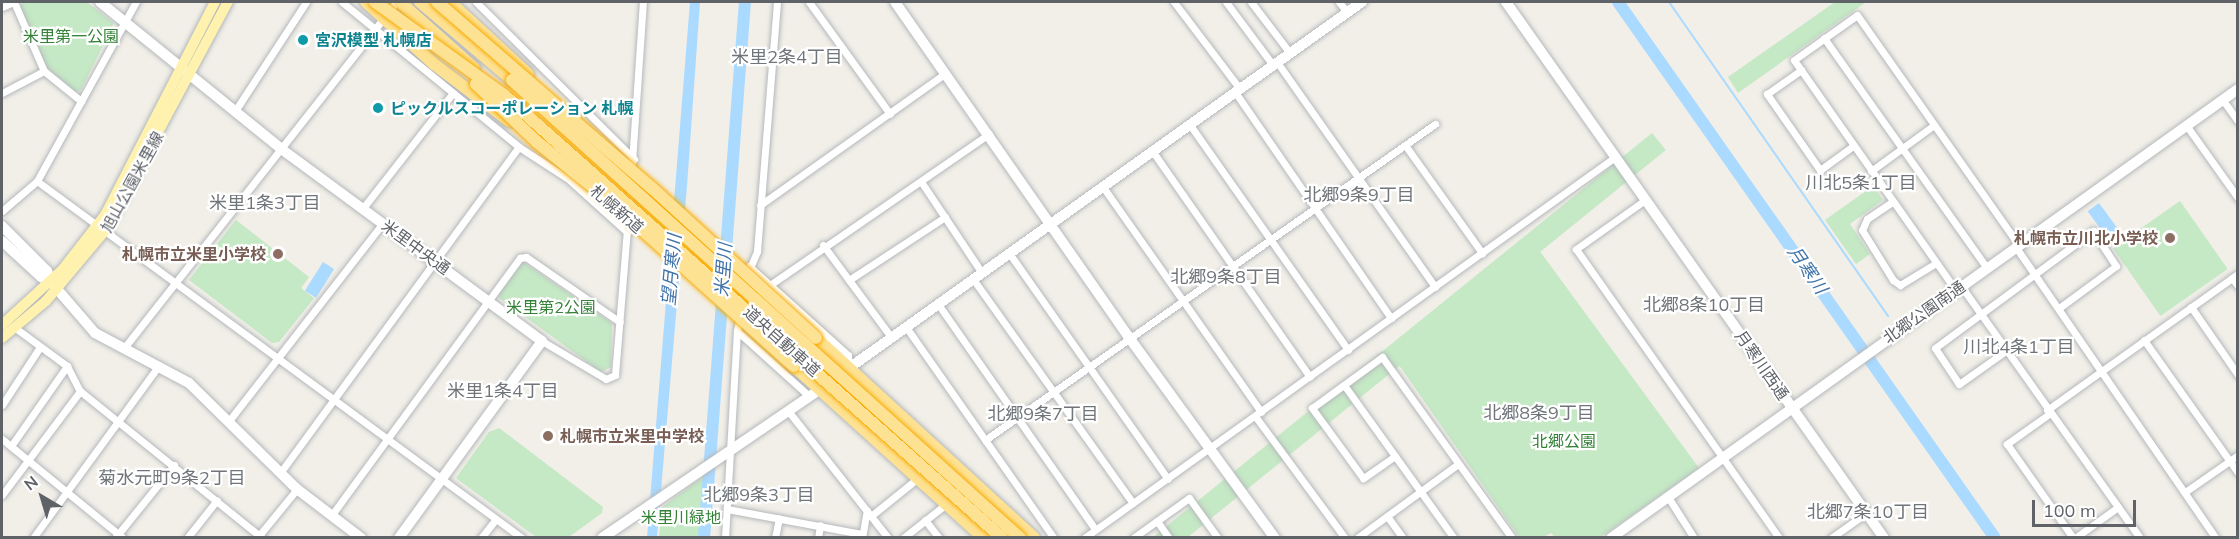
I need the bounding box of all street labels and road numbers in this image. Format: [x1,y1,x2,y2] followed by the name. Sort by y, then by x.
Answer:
[96,128,168,236] street label: 旭山公園米里線
[587,181,647,237] street label: 札幌新道
[378,216,454,278] street label: 米里中央通
[1879,277,1969,347] street label: 北郷公園南通
[740,302,824,380] street label: 道央自動車道
[1731,327,1793,403] street label: 月寒川西通

